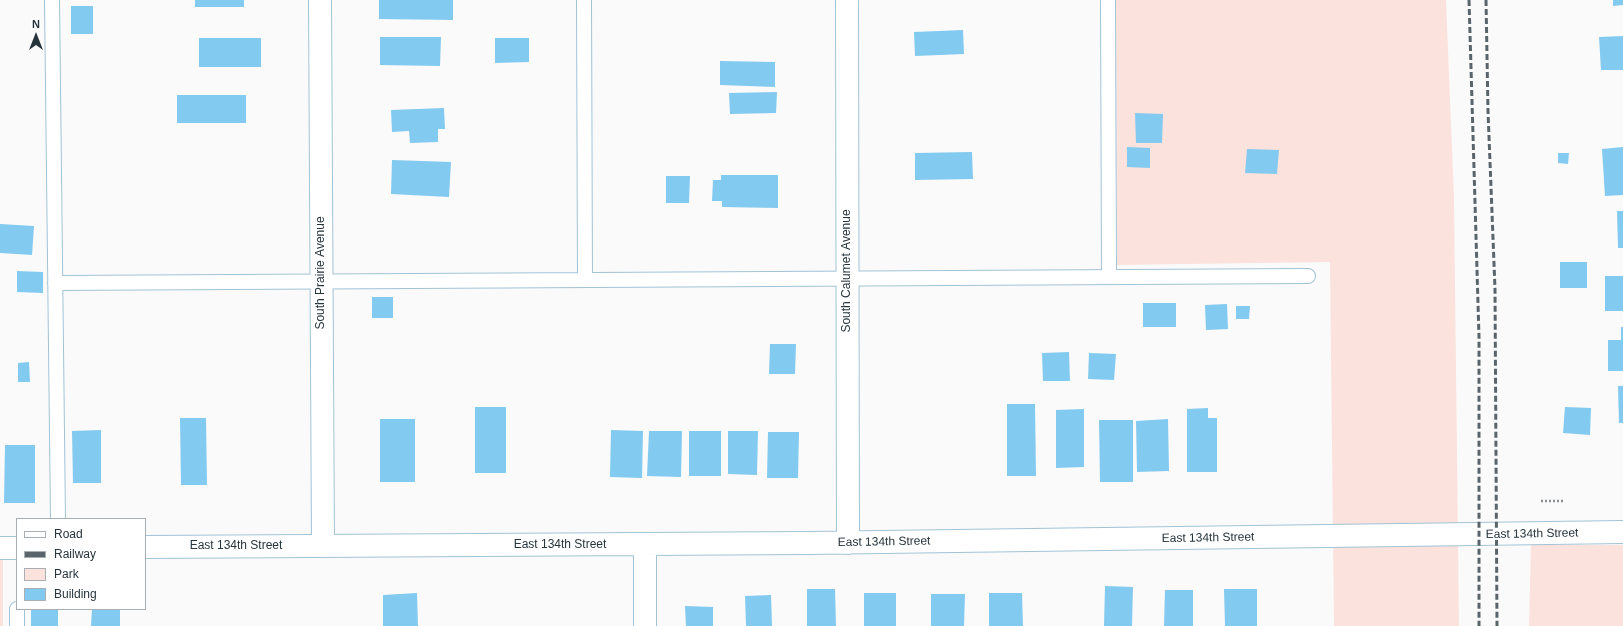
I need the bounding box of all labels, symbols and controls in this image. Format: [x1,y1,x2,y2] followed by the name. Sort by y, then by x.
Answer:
[16,16,56,56] north arrow
[32,18,40,30] text: N
[840,209,854,333] street label: South Calumet Avenue
[314,216,328,330] street label: South Prairie Avenue
[16,518,146,610] legend
[1486,526,1578,542] street label: East 134th Street
[54,527,83,541] text: Road
[1162,530,1254,546] street label: East 134th Street
[838,534,930,550] street label: East 134th Street
[514,538,606,552] street label: East 134th Street
[190,539,282,553] street label: East 134th Street
[54,547,96,561] text: Railway
[54,567,79,581] text: Park
[54,587,97,601] text: Building

